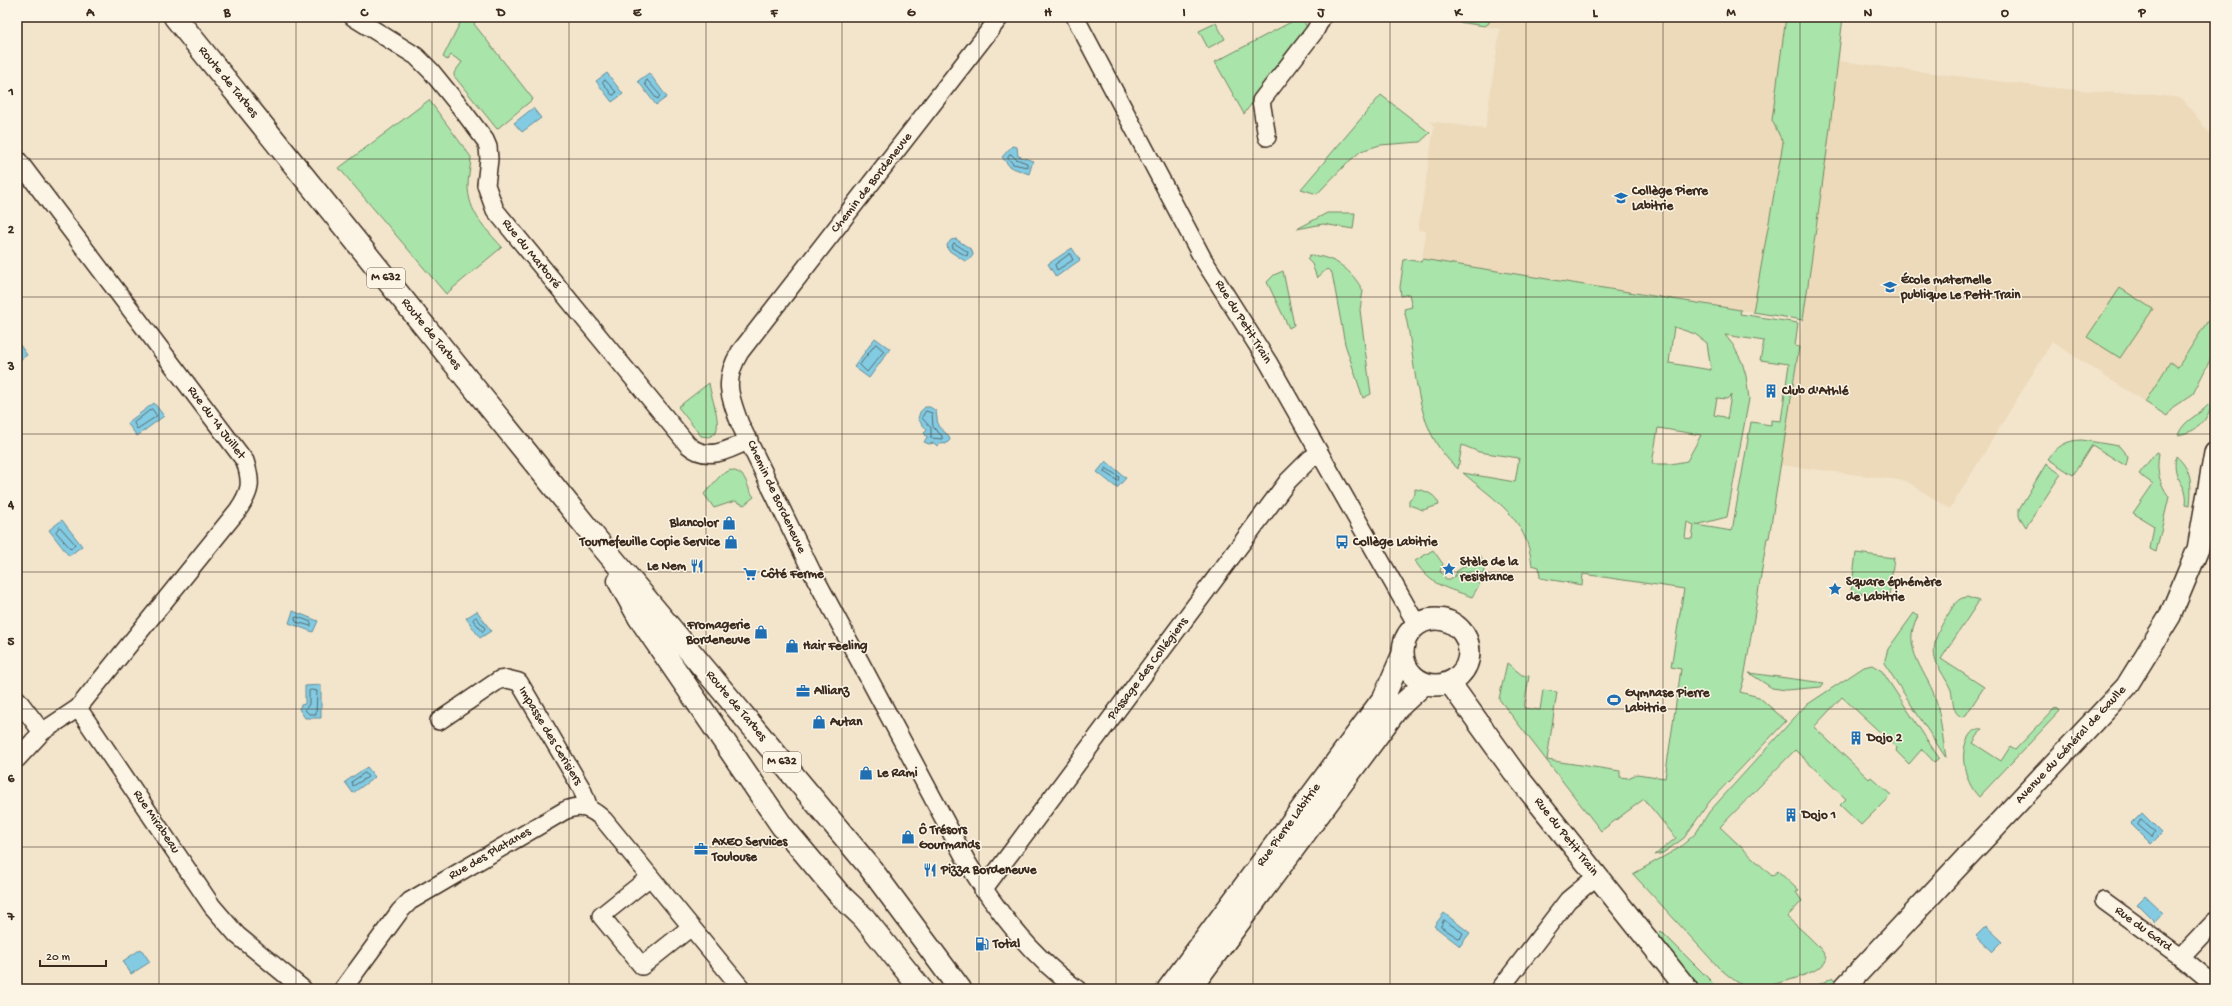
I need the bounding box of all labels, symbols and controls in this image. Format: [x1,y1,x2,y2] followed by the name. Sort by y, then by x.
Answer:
[85,6,95,21] text: A
[223,6,232,21] text: B
[359,6,369,21] text: C
[496,6,506,21] text: D
[633,6,642,21] text: E
[770,6,779,21] text: F
[907,6,916,21] text: G
[1044,6,1052,21] text: H
[1182,6,1186,21] text: I
[1317,6,1326,21] text: J
[1453,6,1463,21] text: K
[1593,6,1599,21] text: L
[1726,6,1736,21] text: M
[1864,6,1873,21] text: N
[2001,6,2009,21] text: O
[2137,6,2146,21] text: P
[195,43,262,122] street label: Route de Tarbes
[7,85,14,100] text: 1
[828,130,916,236] street label: Chemin de Bordeneuve
[1631,184,1709,214] place label: Collège Pierre Labitrie
[1613,190,1629,206] school or university icon: Collège Pierre Labitrie
[498,216,564,292] street label: Rue du Marboré
[8,223,15,238] text: 2
[367,268,405,288] road number: M 632
[1900,272,2021,304] place label: École maternelle publique Le Petit Train
[1211,277,1275,367] street label: Rue du Petit Train
[1882,279,1898,295] school or university icon: École maternelle publique Le Petit Train
[398,295,465,374] street label: Route de Tarbes
[7,360,15,375] text: 3
[1763,383,1779,399] building icon: Club d'Athlé
[184,384,249,464] street label: Rue du 14 Juillet
[1781,384,1850,399] place label: Club d'Athlé
[743,438,809,556] street label: Chemin de Bordeneuve
[7,498,15,513] text: 4
[721,515,737,531] shop icon: Blancolor
[669,516,719,531] place label: Blancolor
[579,534,721,551] place label: Tournefeuille Copie Service
[723,534,739,550] shop icon: Tournefeuille Copie Service
[1334,534,1350,550] bus stop icon: Collège Labitrie
[1352,535,1439,550] place label: Collège Labitrie
[1459,555,1519,585] place label: Stèle de la resistance
[689,558,705,574] restaurant icon: Le Nem
[647,559,687,574] place label: Le Nem
[1441,561,1457,577] place icon: Stèle de la resistance
[742,566,758,582] supermarket icon: Côté Ferme
[760,567,825,582] place label: Côté Ferme
[1846,575,1943,605] place label: Square éphémère de Labitrie
[1827,581,1843,597] place icon: Square éphémère de Labitrie
[1104,614,1192,724] street label: Passage des Collégiens
[685,618,751,648] place label: Fromagerie Bordeneuve
[753,624,769,640] shop icon: Fromagerie Bordeneuve
[8,635,15,650] text: 5
[784,638,800,654] shop icon: Hair Feeling
[803,639,868,654] place label: Hair Feeling
[702,668,771,745] street label: Route de Tarbes
[795,683,811,699] office icon: Allianz
[2012,683,2130,807] street label: Avenue du Général de Gaulle
[515,684,586,789] street label: Impasse des Cerisiers
[813,684,851,699] place label: Allianz
[1625,686,1711,716] place label: Gymnase Pierre Labitrie
[1606,692,1622,708] sports icon: Gymnase Pierre Labitrie
[811,714,827,730] shop icon: Autan
[829,715,863,730] place label: Autan
[1848,730,1864,746] building icon: Dojo 2
[1866,731,1903,746] place label: Dojo 2
[763,752,801,772] road number: M 632
[858,765,874,781] shop icon: Le Rami
[877,766,918,781] place label: Le Rami
[8,772,15,787] text: 6
[1254,780,1324,870] street label: Rue Pierre Labitrie
[129,787,183,857] street label: Rue Mirabeau
[1531,795,1602,880] street label: Rue du Petit Train
[1783,807,1799,823] building icon: Dojo 1
[1801,808,1836,823] place label: Dojo 1
[919,822,981,853] place label: Ô Trésors Gourmands
[446,824,535,884] street label: Rue des Platanes
[900,829,916,845] shop icon: Ô Trésors Gourmands
[711,835,789,865] place label: AXEO Services Toulouse
[693,841,709,857] office icon: AXEO Services Toulouse
[922,862,938,878] restaurant icon: Pizza Bordeneuve
[940,863,1038,878] place label: Pizza Bordeneuve
[2111,903,2176,956] street label: Rue du Gard
[7,910,16,925] text: 7
[974,936,990,952] fuel station icon: Total
[992,937,1020,952] place label: Total
[40,942,106,968] scale bar
[46,951,71,965] text: 20 m

